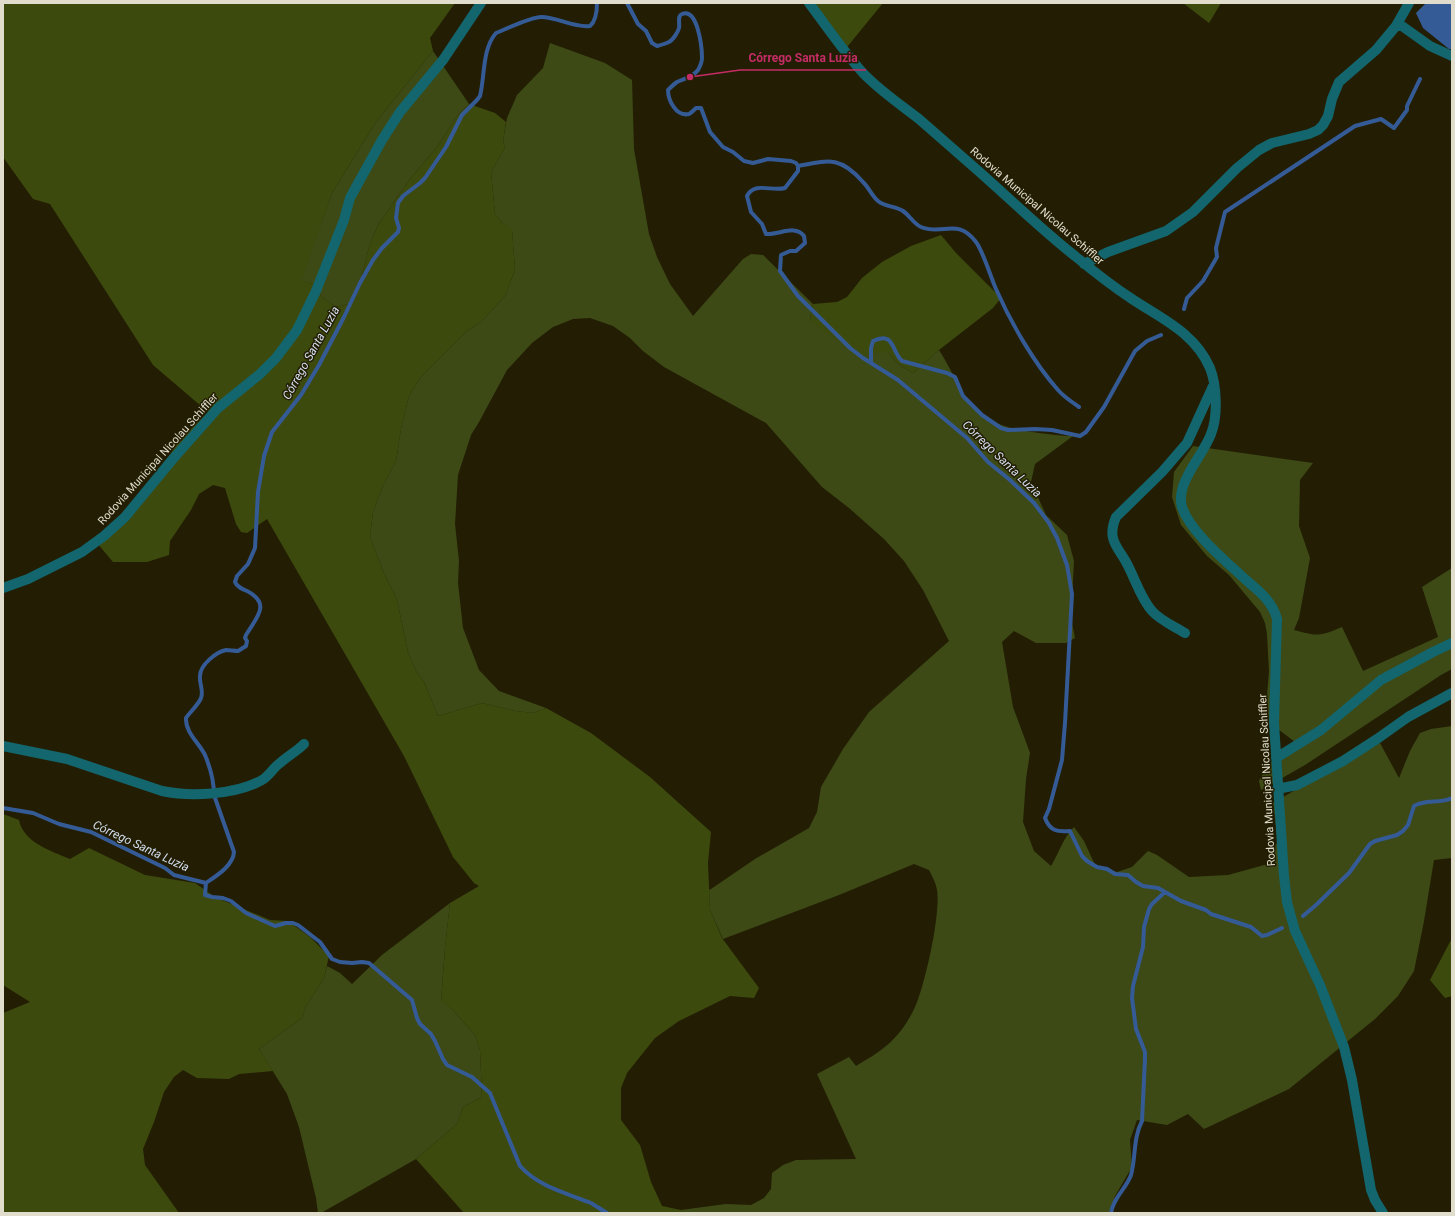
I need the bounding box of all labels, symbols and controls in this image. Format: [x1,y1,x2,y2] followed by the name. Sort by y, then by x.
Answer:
[740,46,866,70] callout: Córrego Santa Luzia
[748,51,858,65] text: Córrego Santa Luzia
[968,144,1107,268] street label: Rodovia Municipal Nicolau Schiffler
[280,304,342,402] water label: Córrego Santa Luzia
[95,390,221,527] street label: Rodovia Municipal Nicolau Schiffler
[960,418,1044,500] water label: Córrego Santa Luzia
[1256,693,1278,867] street label: Rodovia Municipal Nicolau Schiffler
[91,818,191,874] water label: Córrego Santa Luzia

